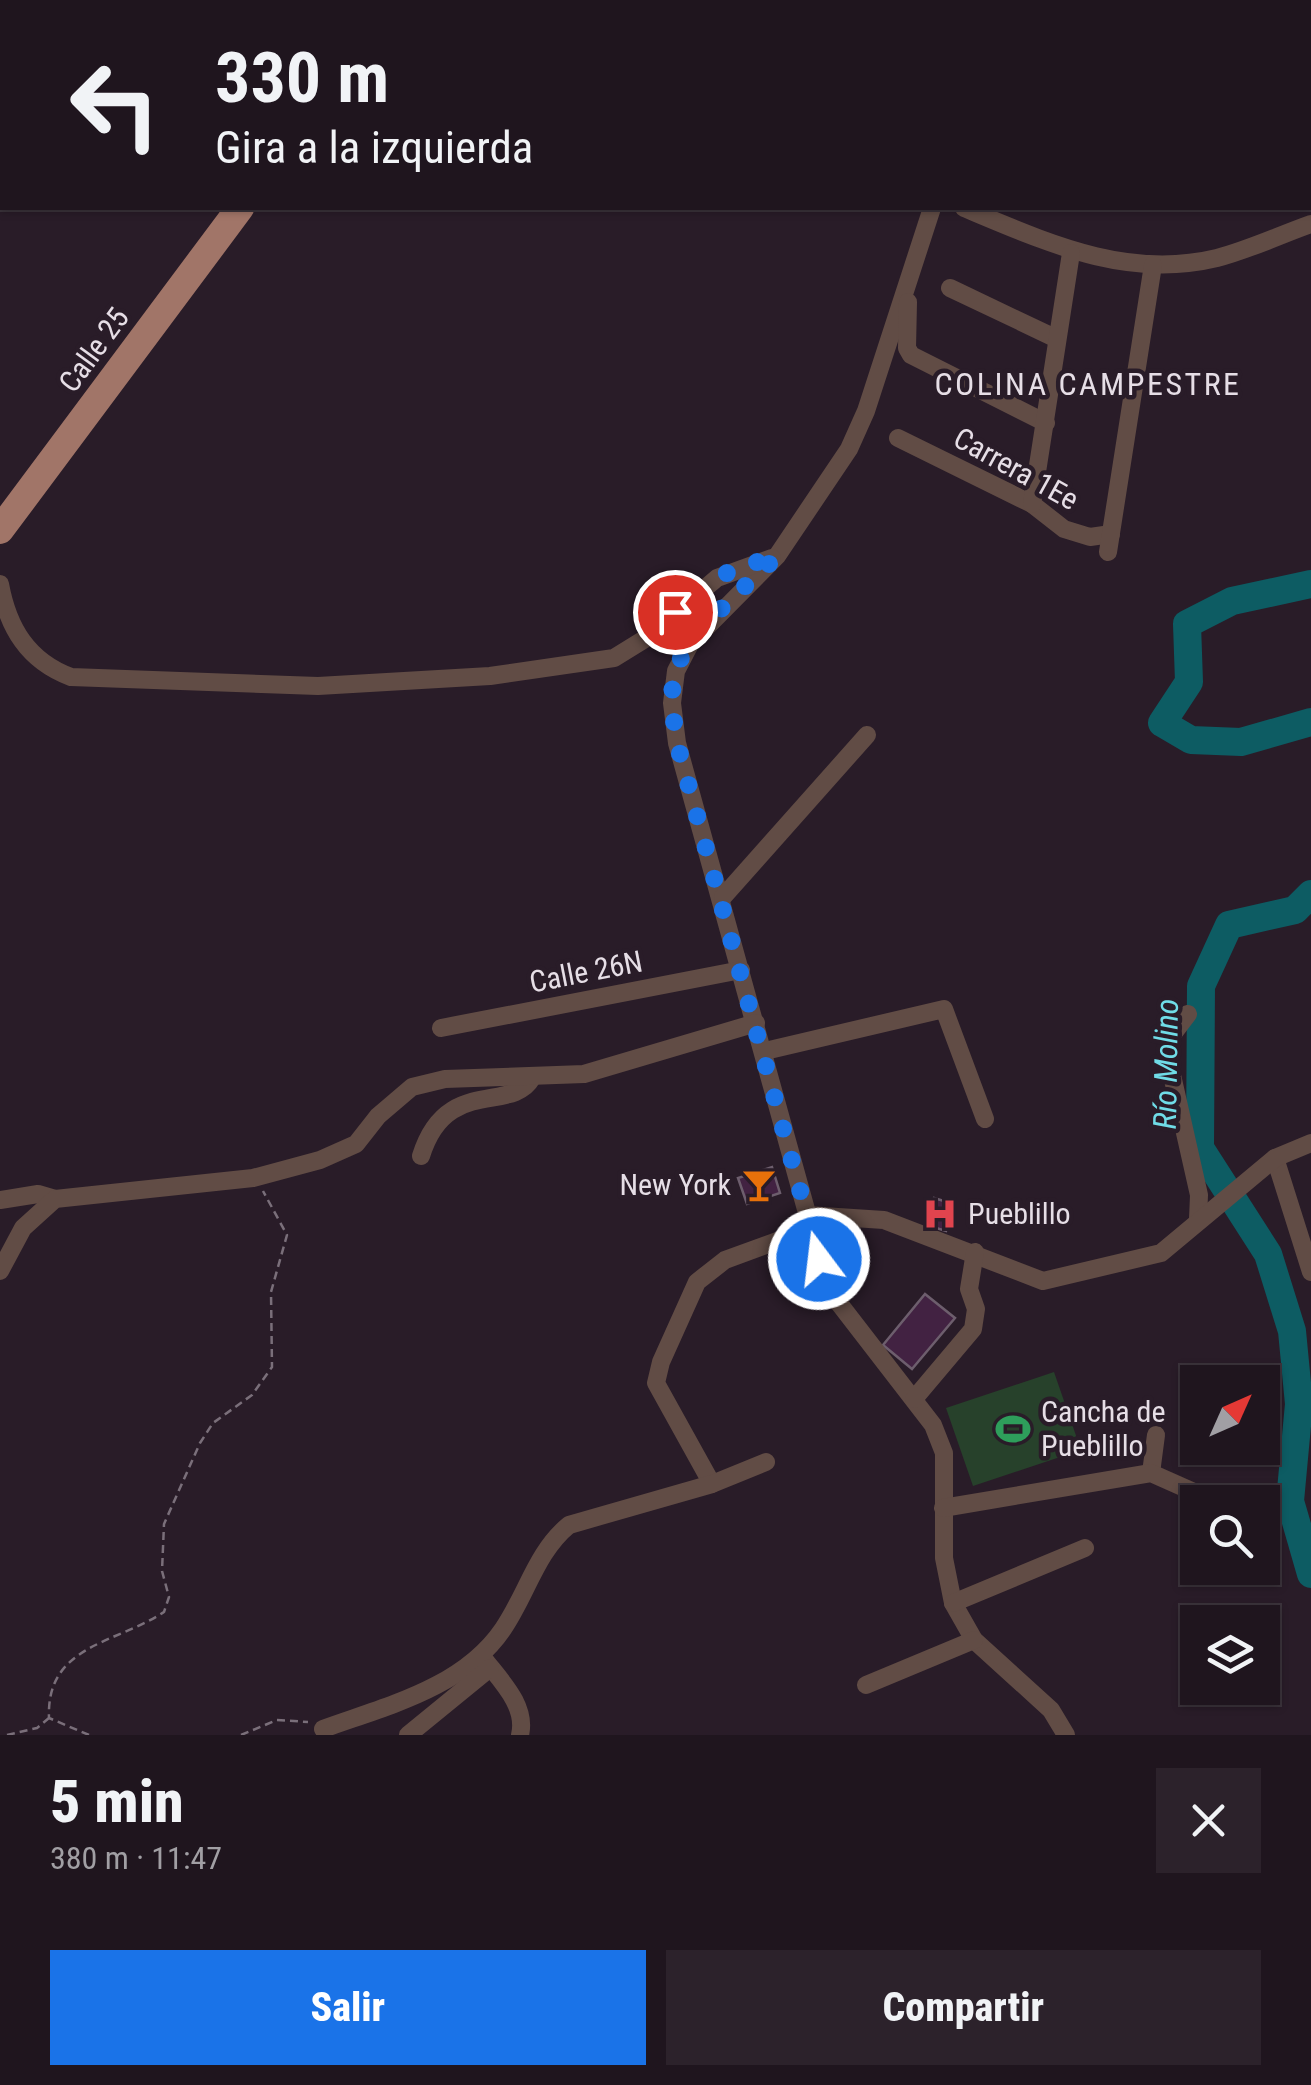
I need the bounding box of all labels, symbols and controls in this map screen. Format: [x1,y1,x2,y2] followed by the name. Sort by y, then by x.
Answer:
[215,37,389,119] text: 330 m
[50,40,180,170] icon: left
[215,121,533,174] text: Gira a la izquierda
[51,301,136,399] street label: Calle 25
[934,365,1242,403] district label: COLINA CAMPESTRE
[948,420,1085,517] street label: Carrera 1Ee
[633,570,718,655] pin
[648,585,703,640] icon: arrive
[526,943,645,1000] street label: Calle 26N
[1146,998,1186,1130] water label: Río Molino
[740,1166,778,1204] bar icon: New York
[619,1167,731,1202] place label: New York
[921,1195,959,1233] hospital icon: Pueblillo
[968,1196,1071,1231] place label: Pueblillo
[767,1207,871,1311] position arrow
[1180,1365,1280,1465] north arrow
[1180,1365,1280,1705] map controls
[1041,1394,1165,1463] place label: Cancha de Pueblillo
[994,1410,1032,1448] sports icon: Cancha de Pueblillo
[1180,1485,1280,1585] button: search
[1180,1605,1280,1705] button: layers
[50,1766,184,1837] text: 5 min
[1156,1768,1261,1873] button: close
[50,1839,222,1877] text: 380 m · 11:47
[50,1950,646,2065] button: Salir
[666,1950,1261,2065] button: Compartir

